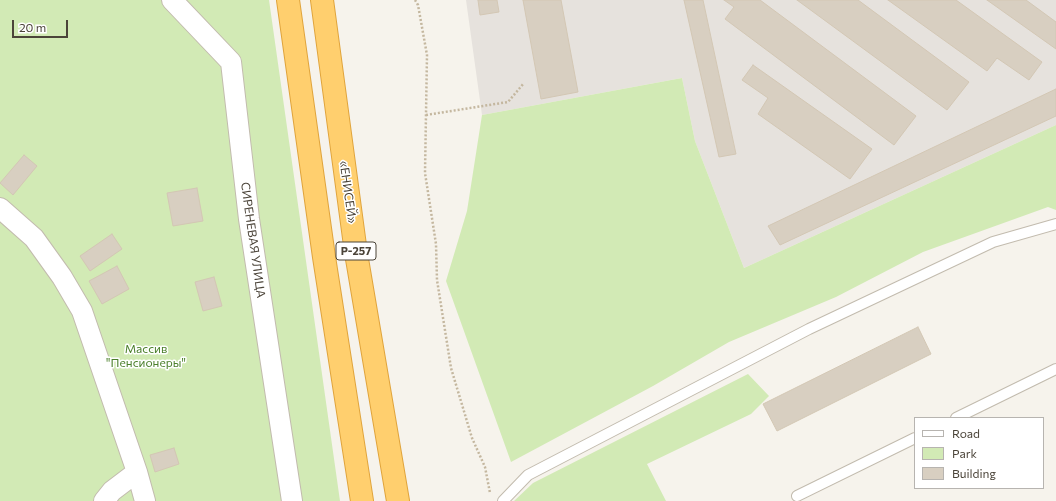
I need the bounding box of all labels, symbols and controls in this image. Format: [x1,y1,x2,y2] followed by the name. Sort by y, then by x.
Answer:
[14,12,70,38] scale bar
[19,20,46,34] text: 20 m
[336,160,360,224] street label: «ЕНИСЕЙ»
[238,181,268,299] street label: СИРЕНЕВАЯ УЛИЦА
[336,242,376,260] road number: Р-257
[106,342,186,370] park label: Массив "Пенсионеры"
[914,417,1044,489] legend
[952,426,980,440] text: Road
[952,446,977,460] text: Park
[952,466,996,480] text: Building

